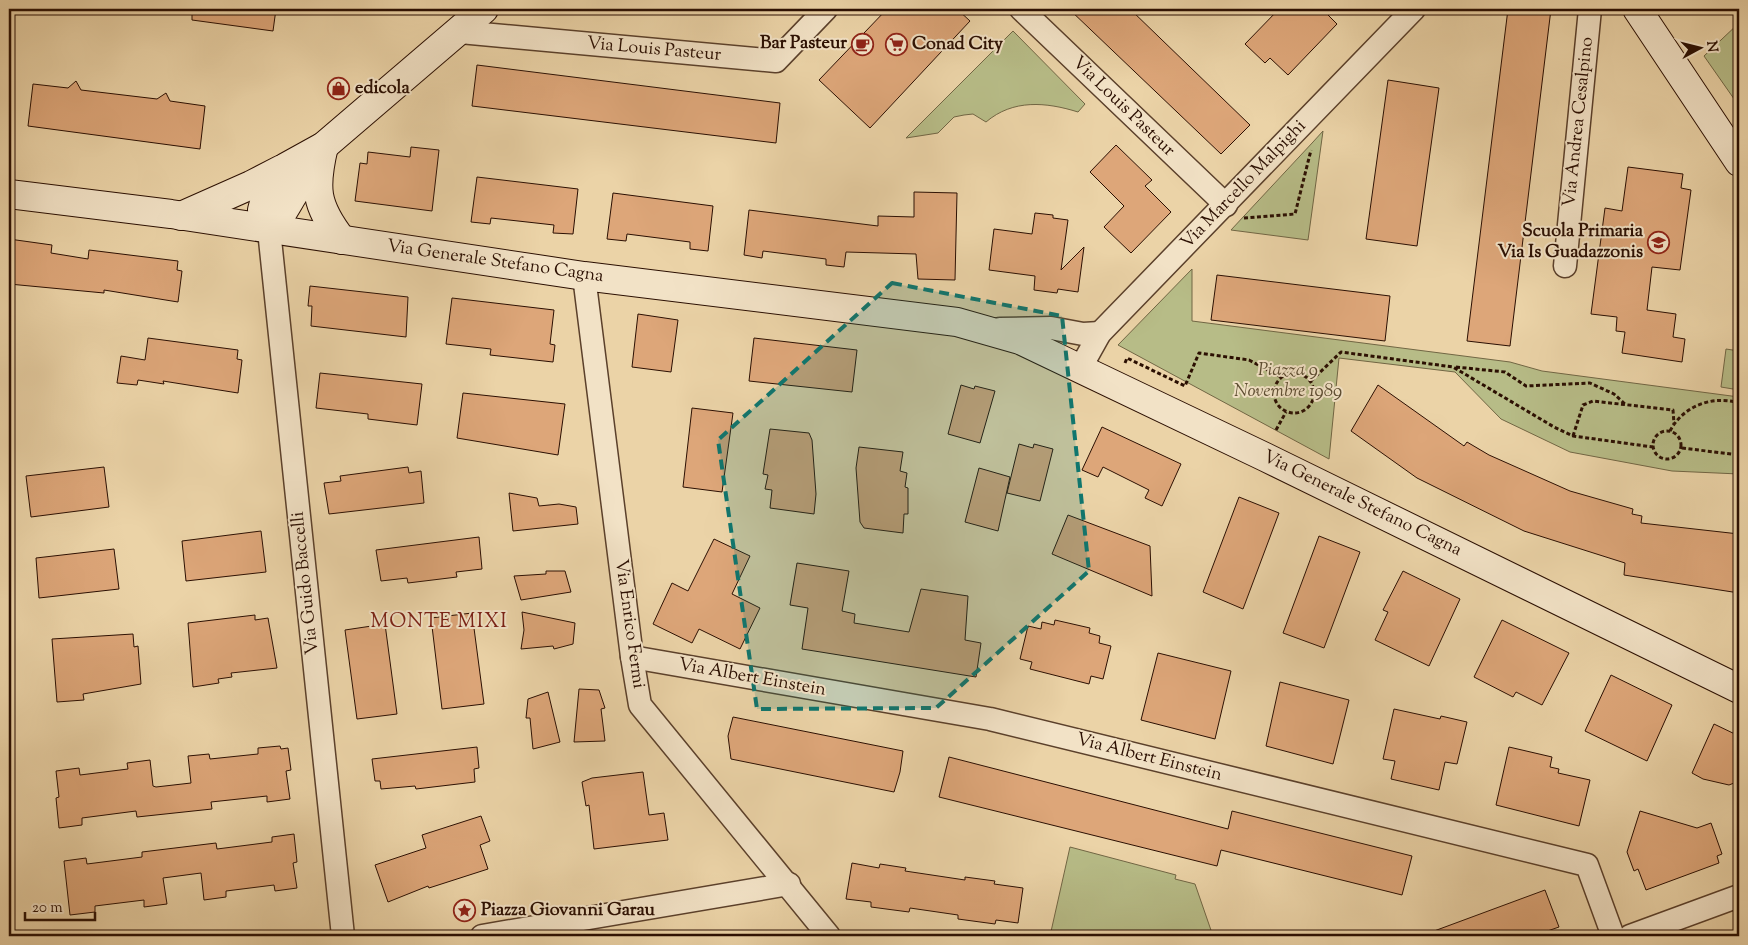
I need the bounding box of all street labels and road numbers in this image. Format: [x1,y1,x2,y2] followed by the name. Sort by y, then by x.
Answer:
[586,31,722,69] street label: Via Louis Pasteur
[1557,35,1601,208] street label: Via Andrea Cesalpino
[1066,51,1181,163] street label: Via Louis Pasteur
[1175,114,1313,256] street label: Via Marcello Malpighi
[385,234,605,290] street label: Via Generale Stefano Cagna
[1258,444,1466,564] street label: Via Generale Stefano Cagna
[286,510,326,656] street label: Via Guido Baccelli
[607,558,651,690] street label: Via Enrico Fermi
[676,652,828,704] street label: Via Albert Einstein
[1073,727,1225,789] street label: Via Albert Einstein

